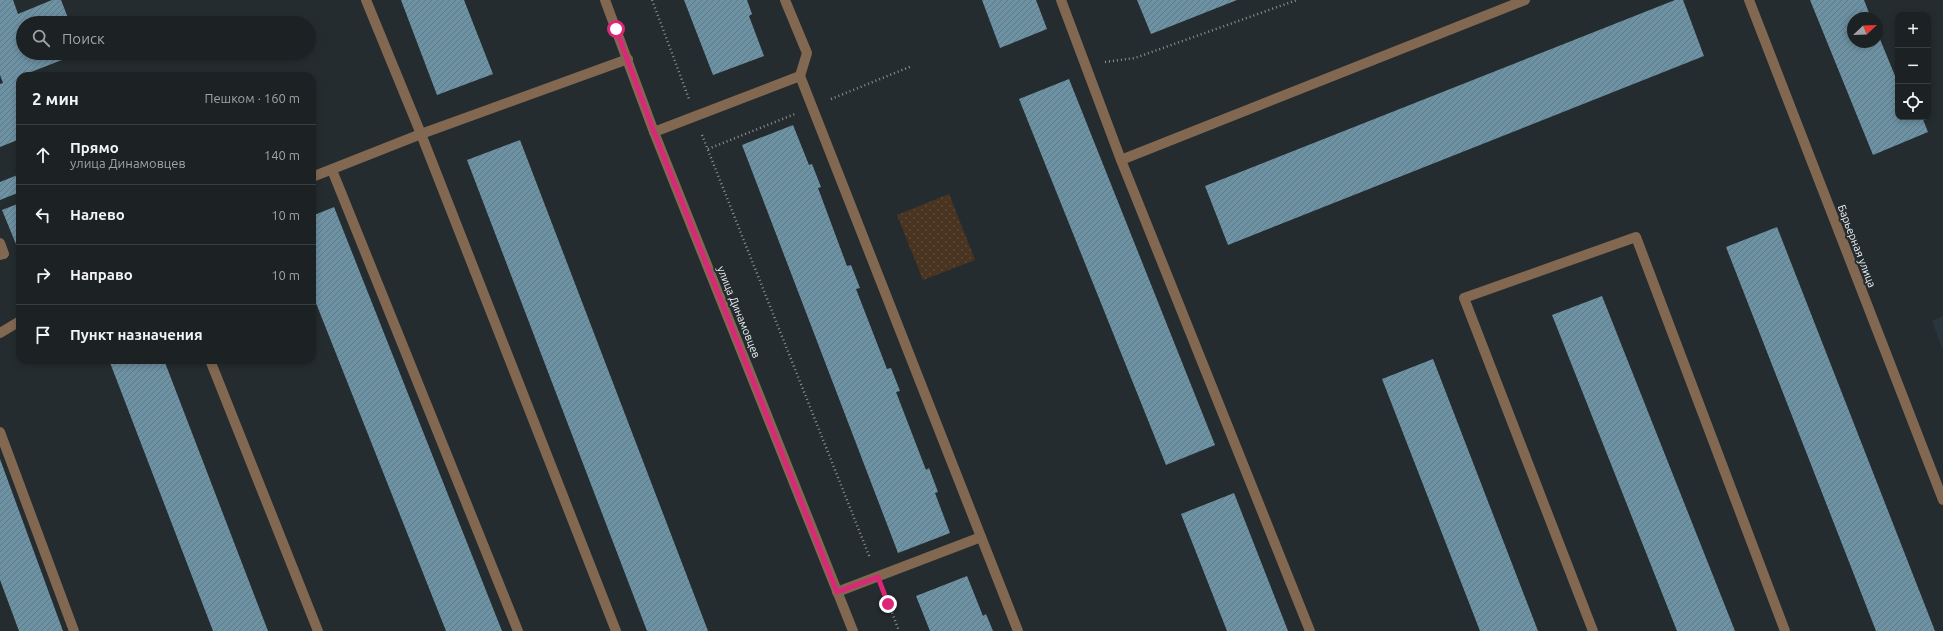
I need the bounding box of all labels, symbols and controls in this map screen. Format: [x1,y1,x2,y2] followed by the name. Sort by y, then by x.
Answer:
[1847,12,1883,48] north arrow
[1895,12,1931,120] map controls
[1895,12,1931,48] button: +
[16,16,316,60] search box
[607,20,625,38] route start
[30,27,52,49] icon: search
[62,30,105,47] text: Поиск
[1895,48,1931,84] button: −
[1895,84,1931,120] button: locate
[32,89,79,108] text: 2 мин
[204,91,300,105] text: Пешком · 160 m
[70,139,119,156] text: Прямо
[32,144,54,166] icon: ahead
[264,148,300,162] text: 140 m
[70,156,186,170] text: улица Динамовцев
[1836,203,1878,289] street label: Барьерная улица
[32,204,54,226] icon: left
[70,206,125,223] text: Налево
[271,208,300,222] text: 10 m
[32,264,54,286] icon: right
[715,264,763,360] street label: улица Динамовцев
[70,266,133,283] text: Направо
[271,268,300,282] text: 10 m
[32,324,54,346] icon: arrive
[70,326,203,343] text: Пункт назначения
[879,595,897,613] route end

